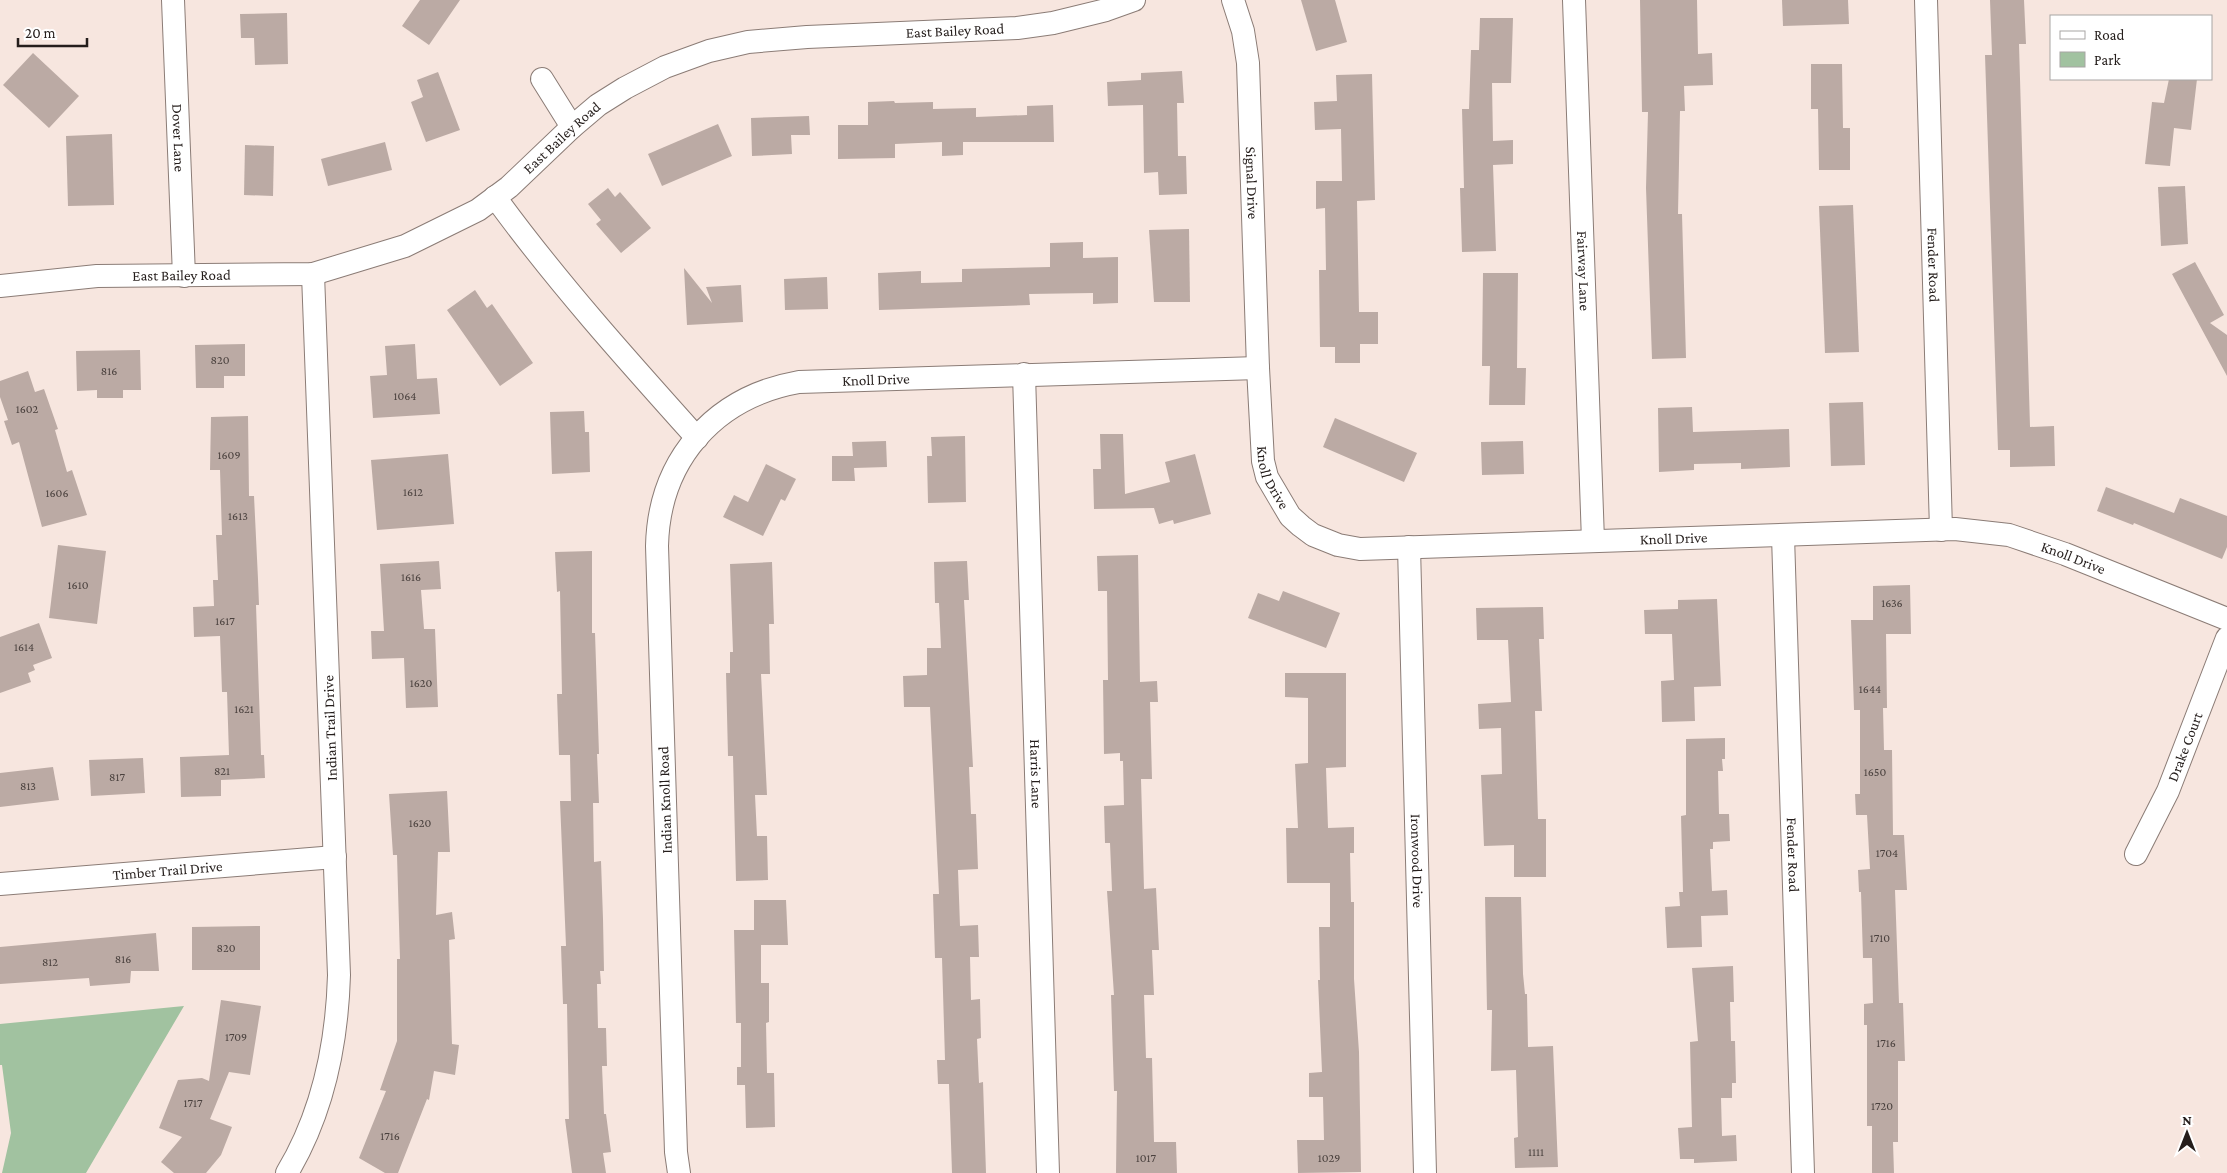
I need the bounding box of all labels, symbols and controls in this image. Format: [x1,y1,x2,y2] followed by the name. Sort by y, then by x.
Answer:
[18,15,86,47] scale bar
[2050,15,2212,80] legend
[905,21,1005,41] street label: East Bailey Road
[25,25,56,41] text: 20 m
[2094,27,2125,43] text: Road
[2094,52,2121,68] text: Park
[520,98,604,177] street label: East Bailey Road
[169,104,188,173] street label: Dover Lane
[1242,146,1261,220] street label: Signal Drive
[1924,227,1943,303] street label: Fender Road
[1574,231,1593,311] street label: Fairway Lane
[132,267,231,284] street label: East Bailey Road
[211,353,230,367] house number: 820
[101,364,117,378] house number: 816
[842,371,910,389] street label: Knoll Drive
[394,389,417,403] house number: 1064
[16,402,39,416] house number: 1602
[1254,446,1292,512] street label: Knoll Drive
[218,448,240,462] house number: 1609
[403,485,423,499] house number: 1612
[46,486,68,500] house number: 1606
[228,509,248,523] house number: 1613
[1640,529,1708,548] street label: Knoll Drive
[2039,538,2108,578] street label: Knoll Drive
[401,570,421,584] house number: 1616
[68,578,89,592] house number: 1610
[1881,596,1903,610] house number: 1636
[215,614,235,628] house number: 1617
[14,640,34,654] house number: 1614
[320,675,340,781] street label: Indian Trail Drive
[410,676,432,690] house number: 1620
[1859,682,1881,696] house number: 1644
[234,702,254,716] house number: 1621
[2164,709,2206,784] street label: Drake Court
[1027,739,1045,809] street label: Harris Lane
[655,746,675,854] street label: Indian Knoll Road
[214,764,230,778] house number: 821
[1864,765,1886,779] house number: 1650
[109,770,125,784] house number: 817
[20,779,36,793] house number: 813
[1408,814,1426,909] street label: Ironwood Drive
[409,816,431,830] house number: 1620
[1784,817,1802,893] street label: Fender Road
[1876,846,1898,860] house number: 1704
[112,858,223,883] street label: Timber Trail Drive
[1870,931,1890,945] house number: 1710
[217,941,236,955] house number: 820
[115,952,131,966] house number: 816
[42,955,58,969] house number: 812
[225,1030,247,1044] house number: 1709
[1876,1036,1896,1050] house number: 1716
[183,1096,203,1110] house number: 1717
[1871,1099,1893,1113] house number: 1720
[2162,1108,2212,1158] north arrow
[2182,1112,2192,1128] text: N
[380,1129,400,1143] house number: 1716
[1528,1145,1544,1159] house number: 1111
[1136,1151,1157,1165] house number: 1017
[1318,1151,1340,1165] house number: 1029

